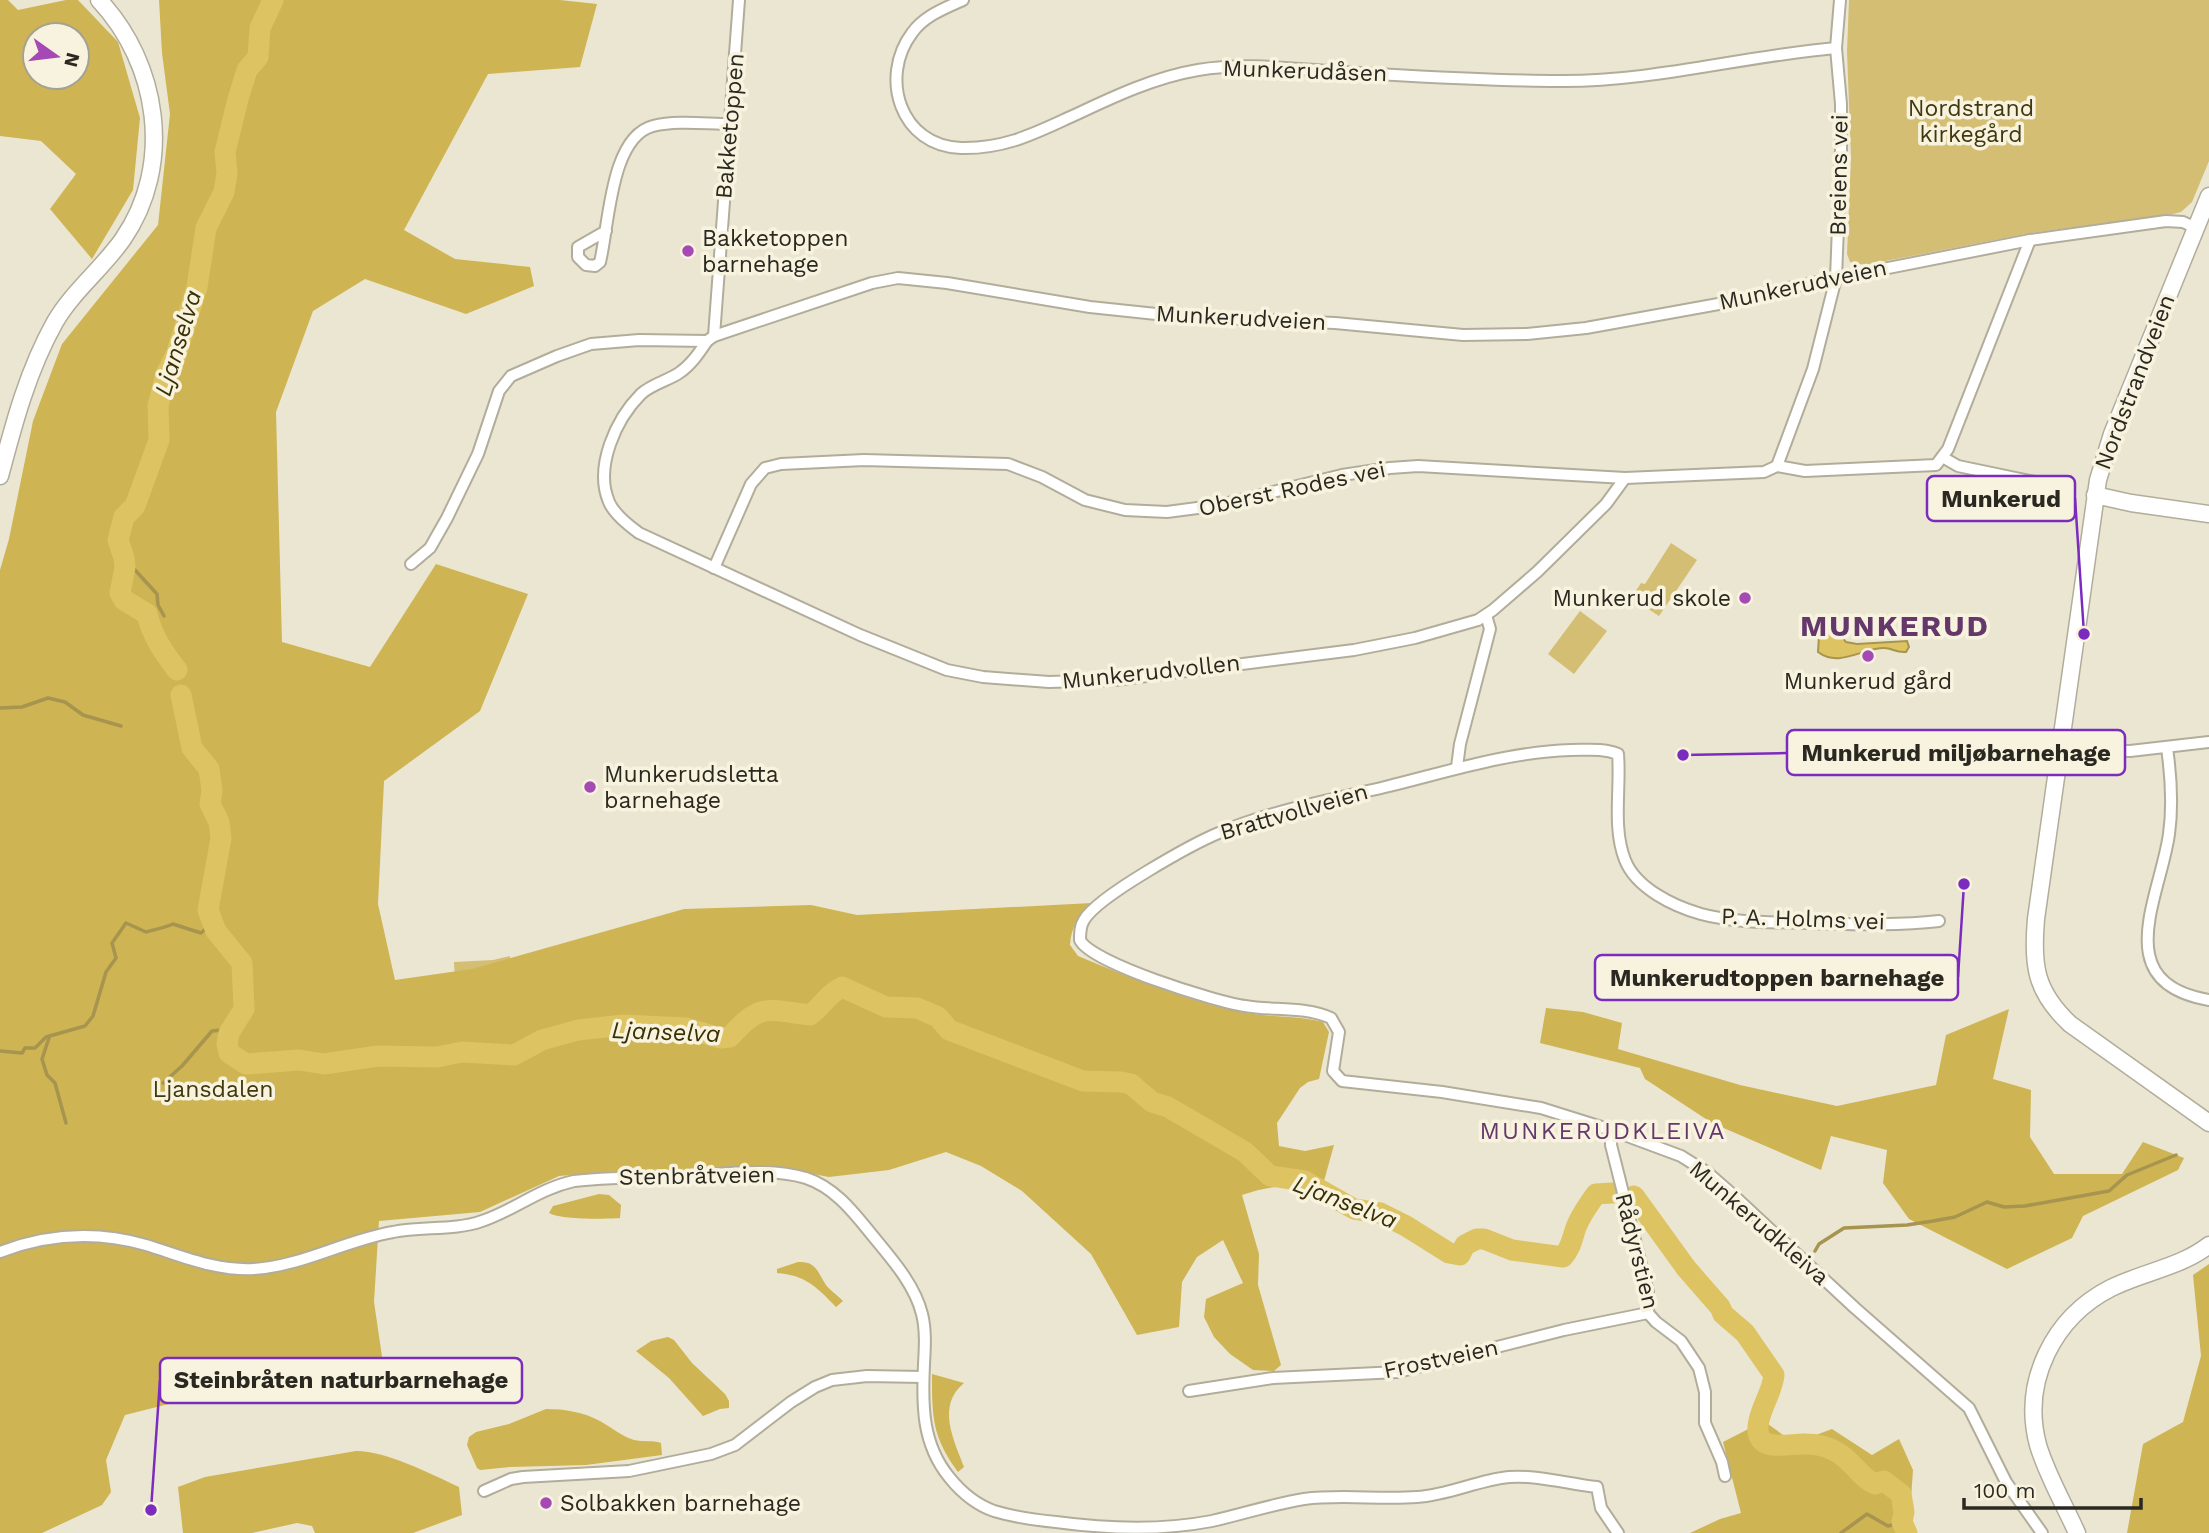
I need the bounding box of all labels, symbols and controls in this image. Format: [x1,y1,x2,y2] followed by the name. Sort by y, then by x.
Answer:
[21,21,91,91] north arrow
[59,50,85,70] text: N
[710,52,750,200] street label: Bakketoppen
[1222,55,1388,87] street label: Munkerudåsen
[1908,95,2034,148] park label: Nordstrand kirkegård
[1824,114,1854,236] street label: Breiens vei
[702,225,848,278] place label: Bakketoppen barnehage
[680,243,696,259] marker: Bakketoppen barnehage
[1717,254,1889,316] street label: Munkerudveien
[149,287,207,399] water label: Ljanselva
[2089,291,2181,473] street label: Nordstrandveien
[1155,300,1327,336] street label: Munkerudveien
[1196,456,1388,522] street label: Oberst Rodes vei
[1927,476,2075,521] callout: Munkerud
[1941,485,2061,513] text: Munkerud
[1553,585,1731,612] place label: Munkerud skole
[1737,590,1753,606] marker: Munkerud skole
[1800,608,1990,643] district label: MUNKERUD
[1860,648,1876,664] marker: Munkerud gård
[1061,649,1241,695] street label: Munkerudvollen
[1784,668,1952,695] place label: Munkerud gård
[1787,730,2125,775] callout: Munkerud miljøbarnehage
[1801,739,2111,767] text: Munkerud miljøbarnehage
[604,761,779,814] place label: Munkerudsletta barnehage
[1217,778,1371,846] street label: Brattvollveien
[582,779,598,795] marker: Munkerudsletta barnehage
[1721,903,1885,935] street label: P. A. Holms vei
[1595,955,1958,1000] callout: Munkerudtoppen barnehage
[1610,964,1944,992] text: Munkerudtoppen barnehage
[611,1016,721,1048] water label: Ljanselva
[152,1076,274,1103] park label: Ljansdalen
[1480,1117,1726,1145] district label: MUNKERUDKLEIVA
[1684,1155,1834,1291] street label: Munkerudkleiva
[619,1161,775,1191] street label: Stenbråtveien
[1289,1169,1401,1235] water label: Ljanselva
[1610,1190,1664,1312] street label: Rådyrstien
[1381,1334,1501,1384] street label: Frostveien
[160,1358,522,1403] callout: Steinbråten naturbarnehage
[174,1366,508,1394] text: Steinbråten naturbarnehage
[1964,1466,2141,1510] scale bar
[1974,1478,2036,1503] text: 100 m
[560,1490,801,1517] place label: Solbakken barnehage
[538,1495,554,1511] marker: Solbakken barnehage

